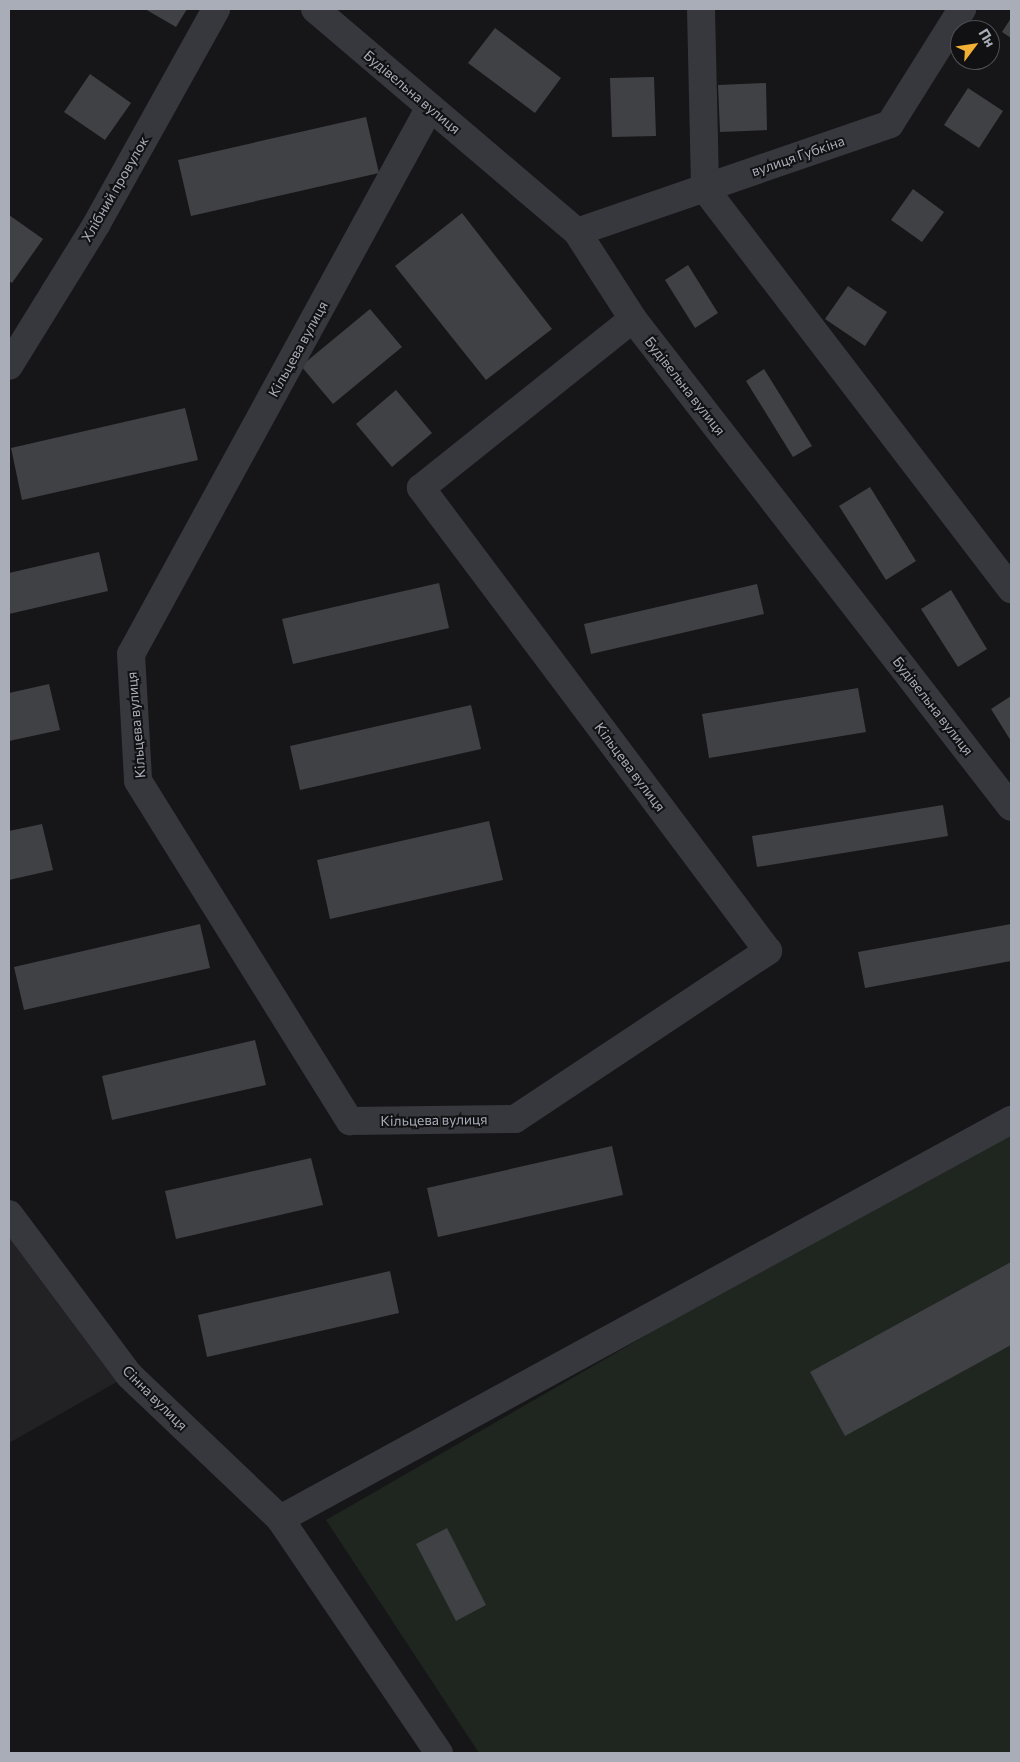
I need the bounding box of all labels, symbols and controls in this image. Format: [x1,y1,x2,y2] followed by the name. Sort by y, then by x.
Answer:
[950,20,1000,70] north arrow
[975,25,999,50] text: Пн
[360,47,464,137] street label: Будівельна вулиця
[749,132,847,180] street label: вулиця Губкіна
[78,133,152,245] street label: Хлібний провулок
[265,298,331,400] street label: Кільцева вулиця
[641,333,729,439] street label: Будівельна вулиця
[889,653,977,759] street label: Будівельна вулиця
[123,671,149,779] street label: Кільцева вулиця
[591,719,669,815] street label: Кільцева вулиця
[380,1111,488,1129] street label: Кільцева вулиця
[119,1362,191,1434] street label: Сінна вулиця

